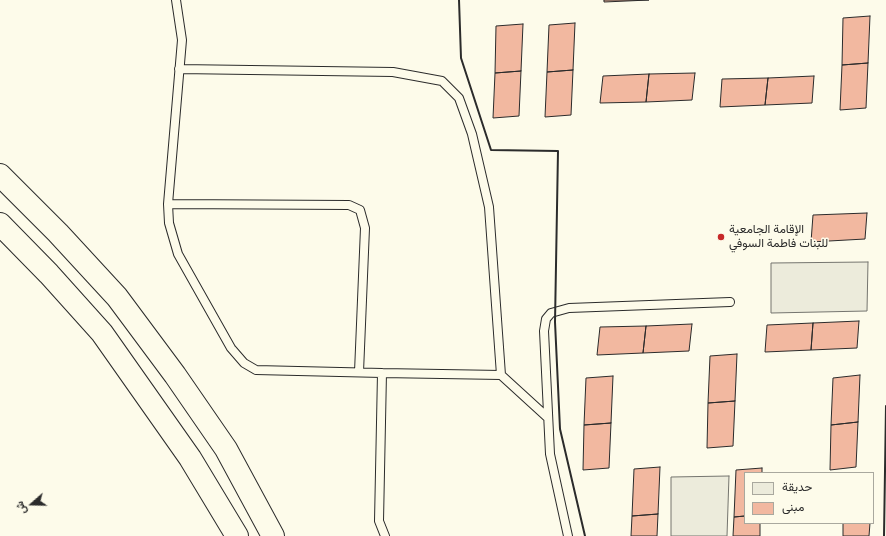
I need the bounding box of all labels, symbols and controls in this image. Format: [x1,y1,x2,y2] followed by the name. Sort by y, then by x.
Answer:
[729,223,828,251] place label: الإقامة الجامعية للبنات فاطمة السوفي
[716,232,726,242] marker: الإقامة الجامعية للبنات فاطمة السوفي
[744,472,874,524] legend
[782,479,812,494] text: حديقة
[12,484,52,524] north arrow
[12,499,30,517] text: ش
[782,499,804,514] text: مبنى

